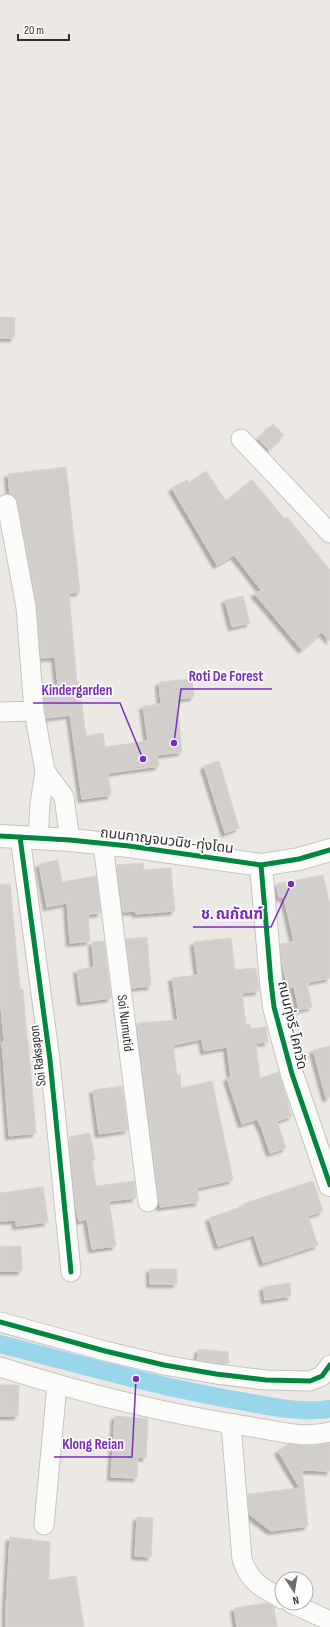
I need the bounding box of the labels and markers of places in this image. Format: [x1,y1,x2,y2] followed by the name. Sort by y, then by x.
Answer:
[181,662,272,689] callout: Roti De Forest
[33,676,120,703] callout: Kindergarden
[193,900,271,927] callout: ช. ณกัณฑ์
[54,1430,132,1457] callout: Klong Reian

